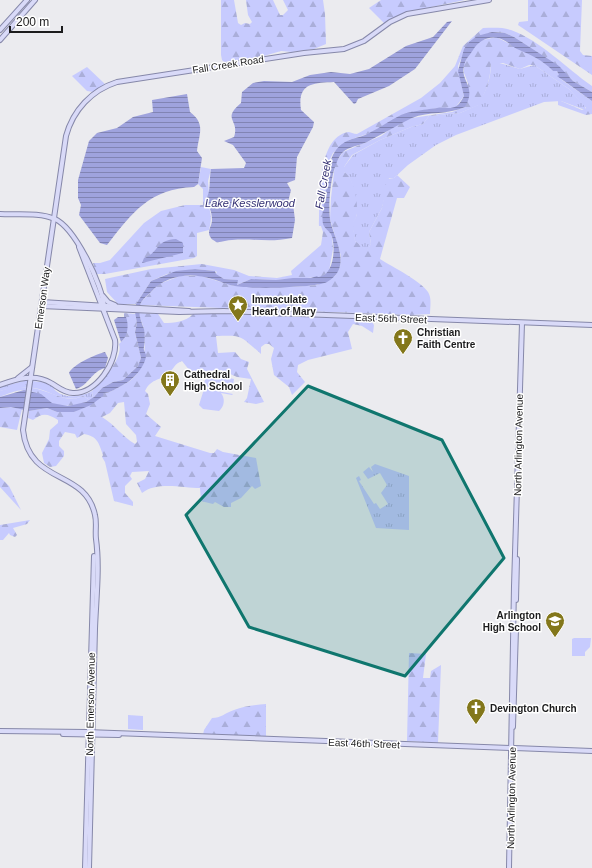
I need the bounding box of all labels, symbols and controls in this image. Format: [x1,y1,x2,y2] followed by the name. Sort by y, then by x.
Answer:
[10,8,62,34] scale bar
[16,15,49,29] text: 200 m
[192,53,265,76] street label: Fall Creek Road
[313,158,333,210] water label: Fall Creek
[205,197,296,209] water label: Lake Kesslerwood
[33,266,52,330] street label: Emerson Way
[227,294,249,322] place icon: Immaculate Heart of Mary
[252,294,316,317] place label: Immaculate Heart of Mary
[355,312,427,325] street label: East 56th Street
[392,327,414,355] church icon: Christian Faith Centre
[417,327,476,350] place label: Christian Faith Centre
[159,369,181,397] building icon: Cathedral High School
[184,369,243,392] place label: Cathedral High School
[512,393,525,496] street label: North Arlington Avenue
[483,610,541,633] place label: Arlington High School
[544,610,566,638] school or university icon: Arlington High School
[84,652,97,756] street label: North Emerson Avenue
[465,697,487,725] church icon: Devington Church
[490,703,577,714] place label: Devington Church
[328,737,400,750] street label: East 46th Street
[505,746,518,849] street label: North Arlington Avenue

